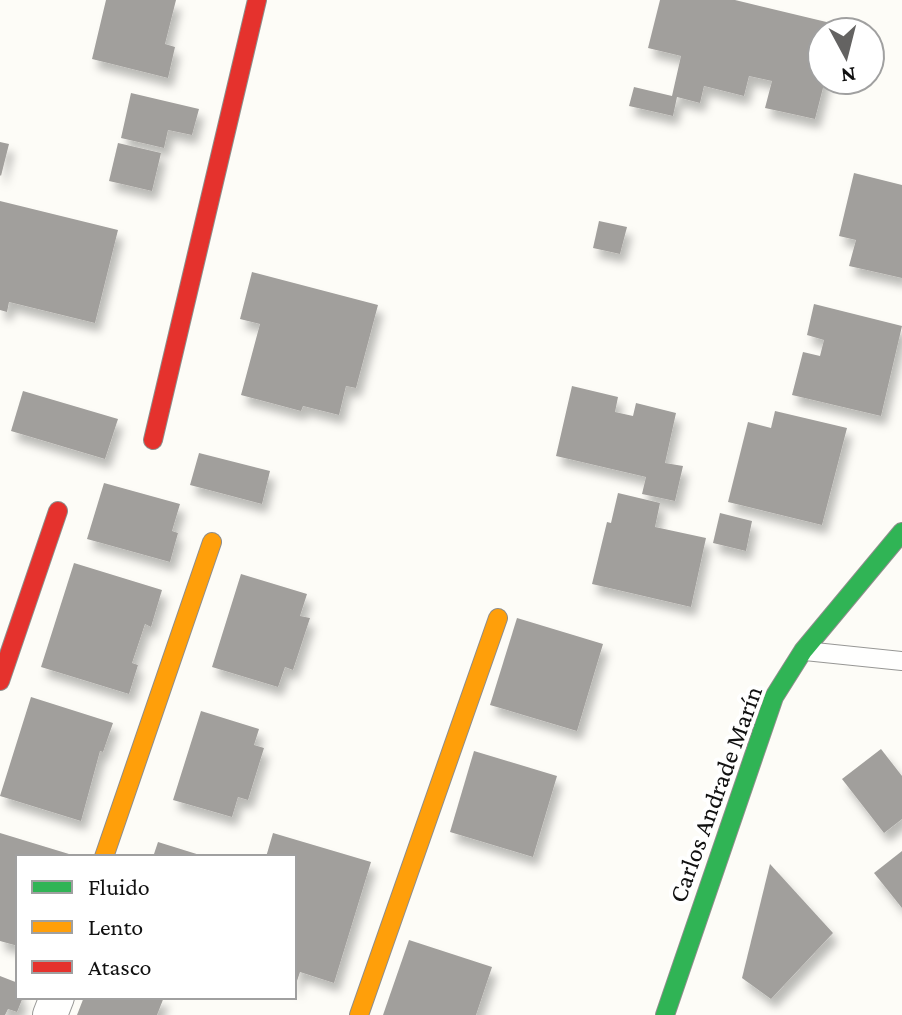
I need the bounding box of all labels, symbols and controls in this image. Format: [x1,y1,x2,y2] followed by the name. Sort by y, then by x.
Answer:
[806,16,886,96] north arrow
[839,62,857,89] text: N
[663,682,768,906] street label: Carlos Andrade Marín
[16,855,296,999] legend
[88,873,150,900] text: Fluido
[88,913,143,940] text: Lento
[88,953,152,980] text: Atasco

